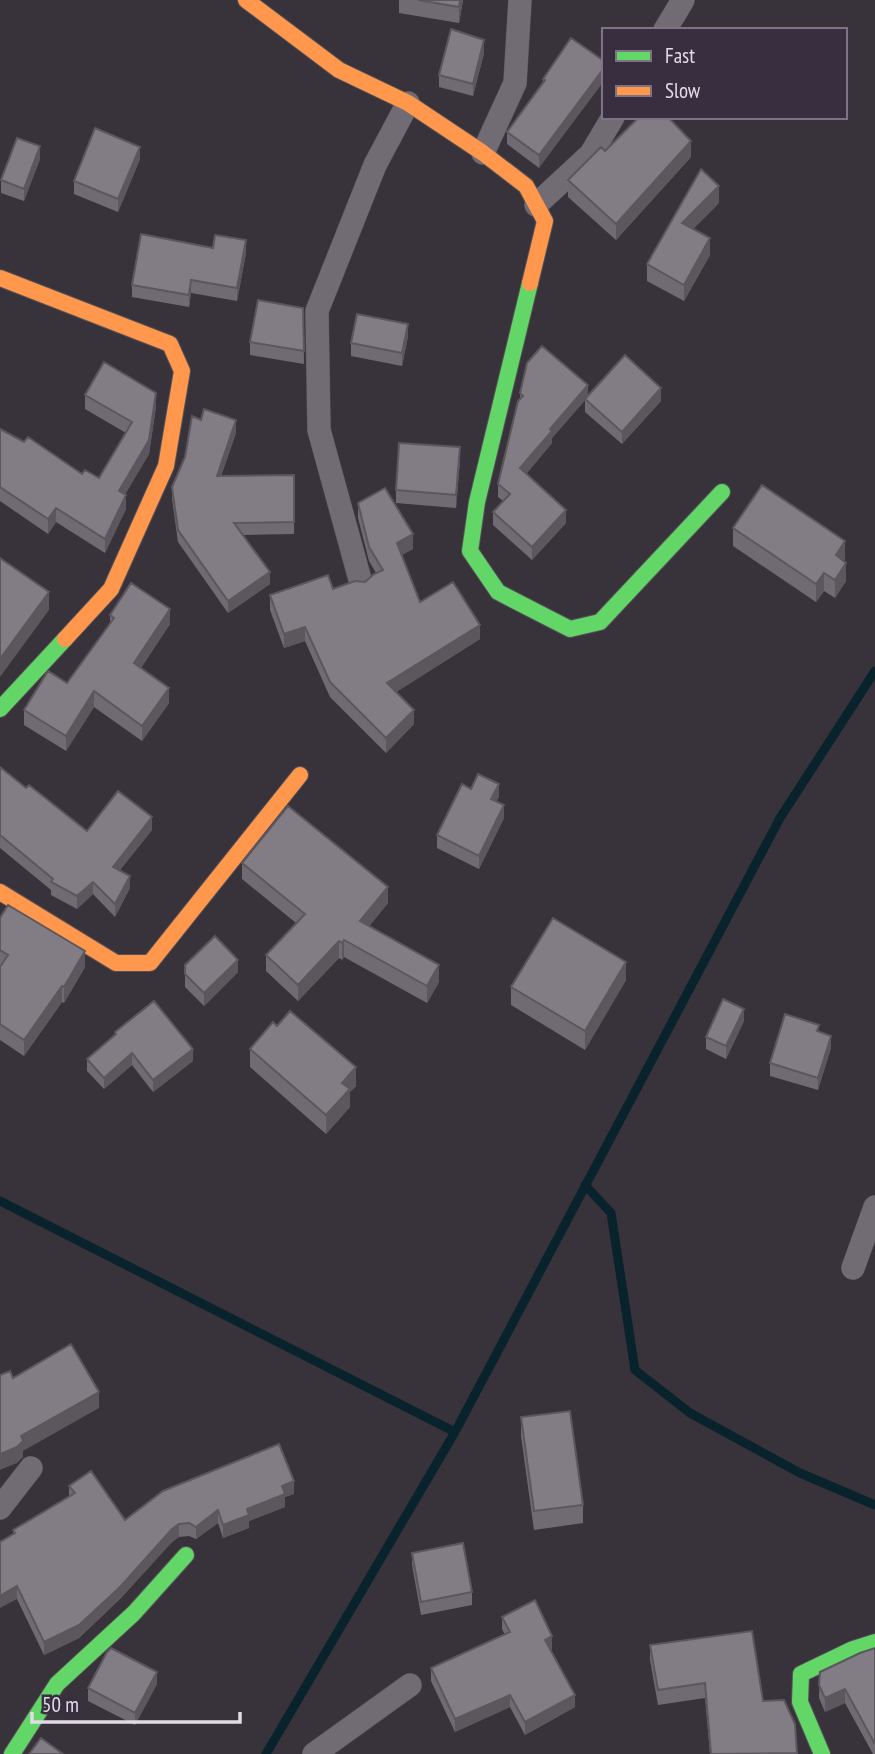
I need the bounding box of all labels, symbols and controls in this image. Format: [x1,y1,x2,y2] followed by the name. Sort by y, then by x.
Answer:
[602,28,847,119] legend
[665,42,695,69] text: Fast
[665,77,701,104] text: Slow
[32,1680,240,1724] scale bar
[42,1691,79,1718] text: 50 m

